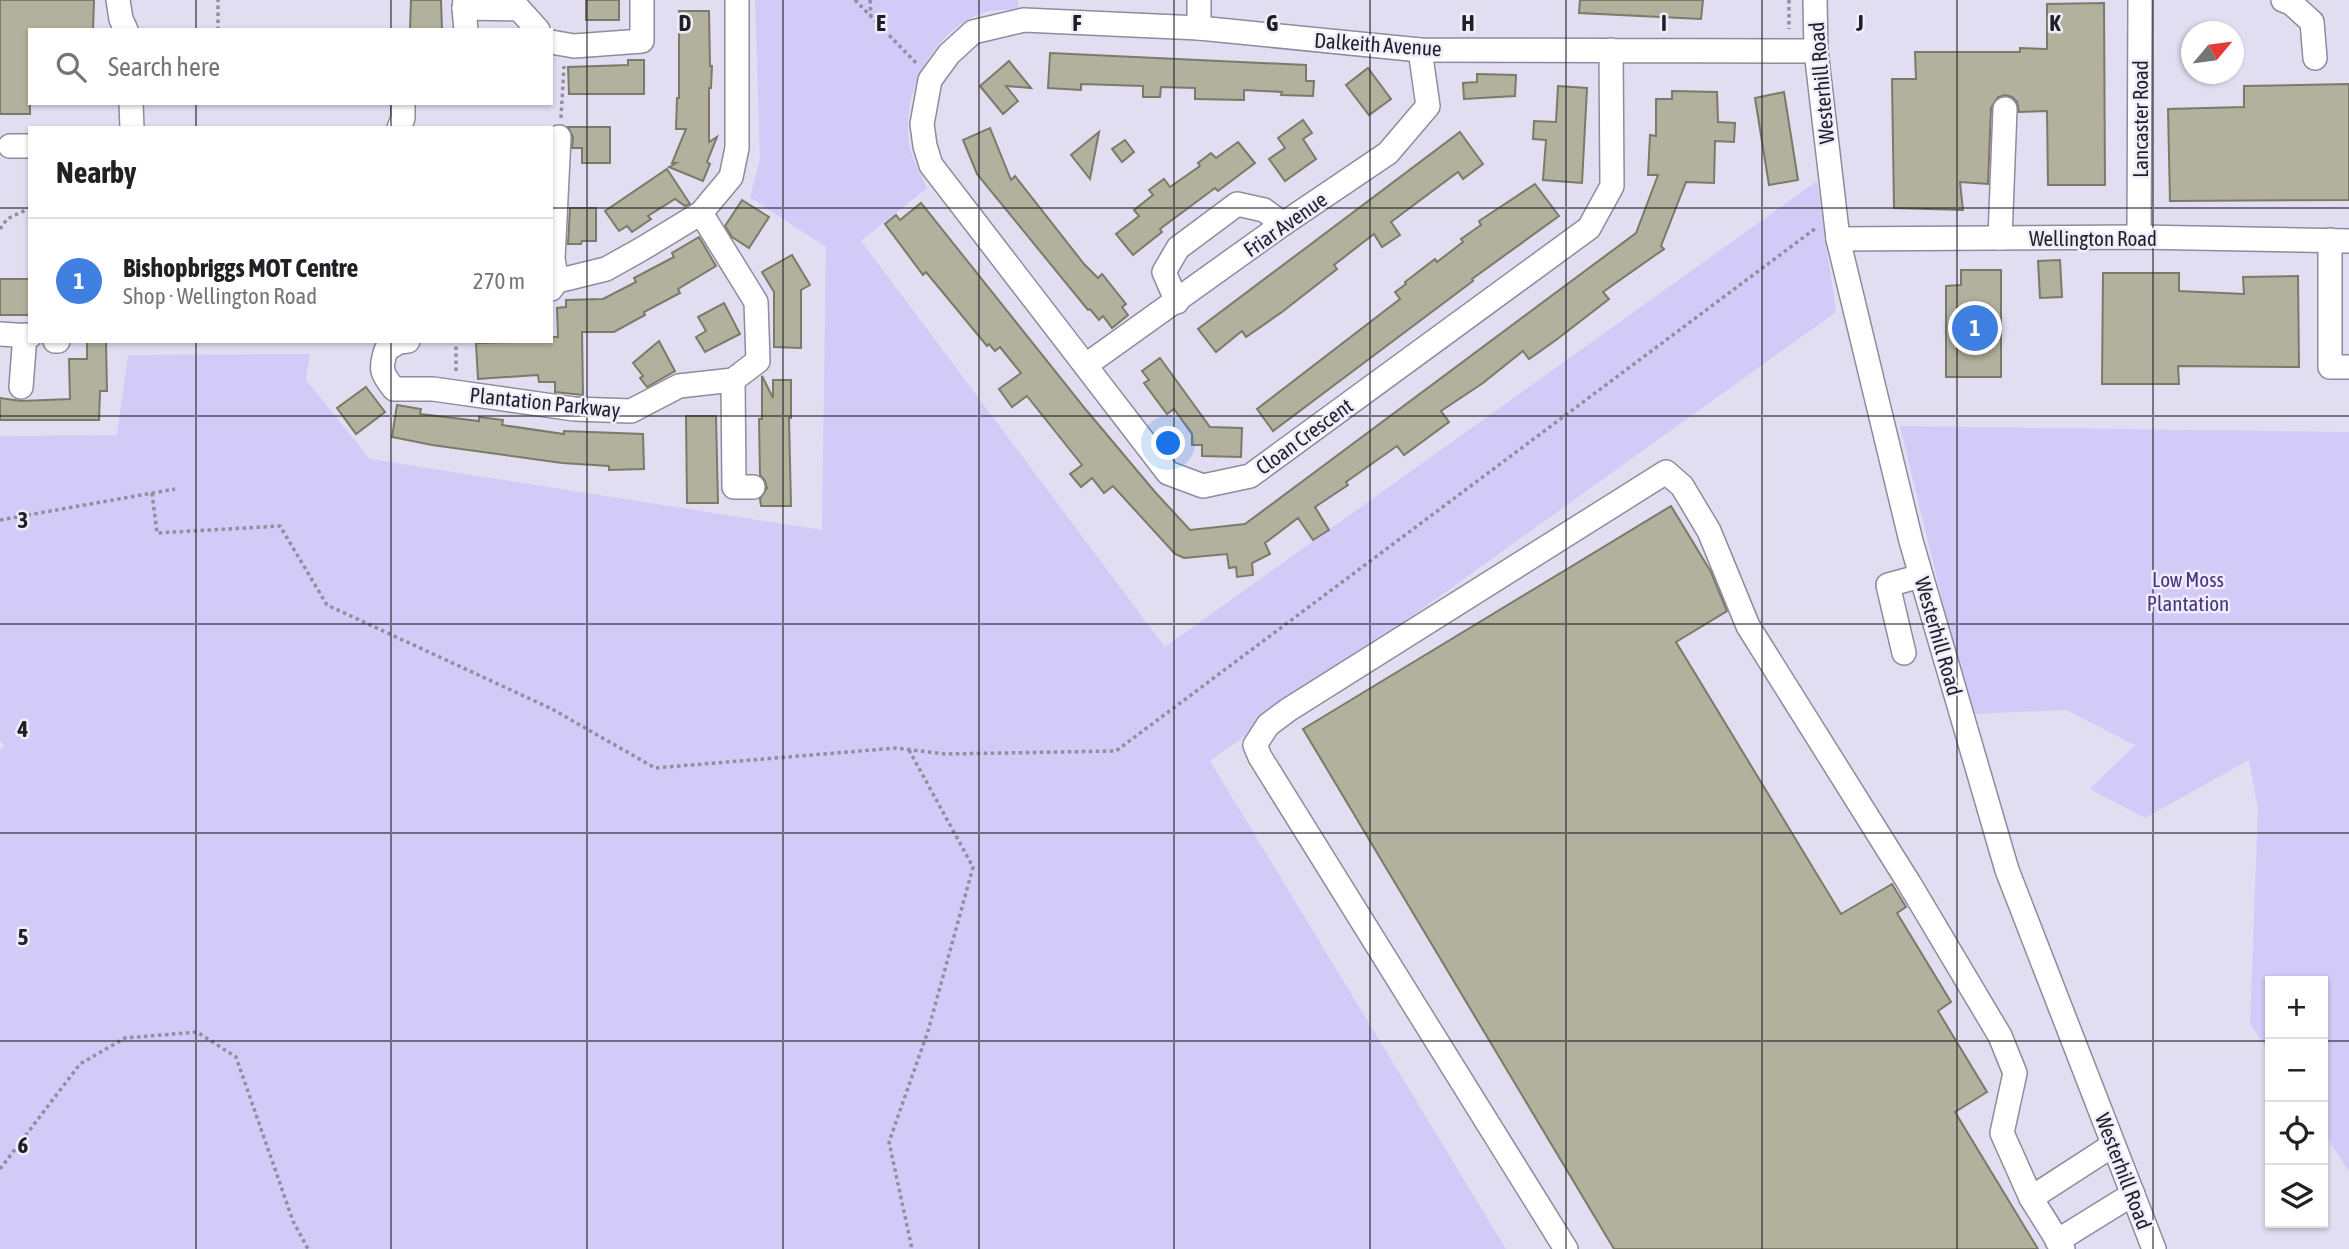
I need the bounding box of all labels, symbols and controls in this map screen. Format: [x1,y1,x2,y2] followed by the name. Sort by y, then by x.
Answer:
[679,10,692,36] text: D
[876,10,886,36] text: E
[1072,10,1082,36] text: F
[1266,10,1278,36] text: G
[1461,10,1475,36] text: H
[1661,10,1667,36] text: I
[1855,10,1864,36] text: J
[2049,10,2061,36] text: K
[1804,21,1838,145] street label: Westerhill Road
[2181,21,2244,84] north arrow
[28,28,553,105] search box
[1314,28,1442,60] street label: Dalkeith Avenue
[52,48,90,86] icon: search
[108,52,220,82] text: Search here
[2128,60,2152,178] street label: Lancaster Road
[56,155,136,189] text: Nearby
[1239,187,1331,261] street label: Friar Avenue
[2029,226,2157,250] street label: Wellington Road
[123,253,358,283] text: Bishopbriggs MOT Centre
[74,268,84,294] text: 1
[473,268,525,294] text: 270 m
[123,283,317,309] text: Shop · Wellington Road
[1952,302,1998,354] pin: 1
[469,382,622,422] street label: Plantation Parkway
[1251,393,1357,479] street label: Cloan Crescent
[1151,426,1185,460] your location
[18,507,28,533] text: 3
[2147,567,2229,615] park label: Low Moss Plantation
[1911,574,1967,698] street label: Westerhill Road
[17,716,29,742] text: 4
[18,924,29,950] text: 5
[2265,976,2328,1228] map controls
[2265,976,2328,1039] button: +
[2265,1039,2328,1102] button: −
[2265,1102,2328,1165] button: locate
[2091,1110,2157,1232] street label: Westerhill Road
[18,1132,29,1158] text: 6
[2265,1165,2328,1228] button: layers

